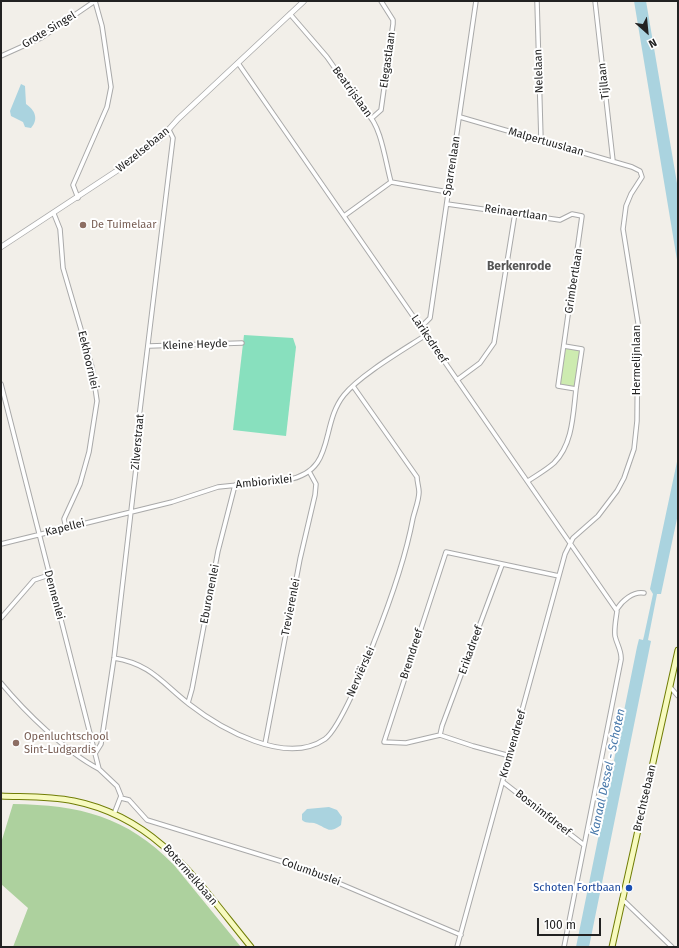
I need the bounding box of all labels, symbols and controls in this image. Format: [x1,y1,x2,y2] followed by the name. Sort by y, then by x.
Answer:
[20,9,78,51] street label: Grote Singel
[627,12,667,52] north arrow
[378,31,398,89] street label: Elegastlaan
[646,36,659,51] text: N
[532,49,546,93] street label: Nelelaan
[596,62,612,100] street label: Tijllaan
[329,64,375,120] street label: Beatrijslaan
[114,124,172,176] street label: Wezelsebaan
[507,125,585,159] street label: Malpertuuslaan
[441,135,463,197] street label: Sparrenlaan
[484,202,548,224] street label: Reinaertlaan
[91,218,156,232] place label: De Tuimelaar
[78,220,88,230] marker: De Tuimelaar
[562,247,586,315] street label: Grimbertlaan
[487,260,551,274] district label: Berkenrode
[408,312,450,366] street label: Lariksdreef
[630,325,644,395] street label: Hermelijnlaan
[75,330,101,390] street label: Eekhoornlei
[162,337,228,353] street label: Kleine Heyde
[129,413,147,471] street label: Zilverstraat
[235,472,293,492] street label: Ambiorixlei
[44,517,86,539] street label: Kapellei
[198,563,222,625] street label: Eburonenlei
[41,569,67,621] street label: Dennenlei
[279,577,303,637] street label: Trevierenlei
[456,624,486,676] street label: Erikadreef
[398,627,426,681] street label: Bremdreef
[344,645,378,699] street label: Nerviërslei
[587,707,629,837] water label: Kanaal Dessel - Schoten
[497,708,529,780] street label: Kromvendreef
[24,730,109,756] place label: Openluchtschool Sint-Ludgardis
[11,738,21,748] marker: Openluchtschool Sint-Ludgardis
[631,763,659,833] street label: Brechtsebaan
[513,787,573,839] street label: Bosnimfdreef
[160,842,220,908] street label: Botermelkbaan
[280,855,342,889] street label: Columbuslei
[533,881,621,895] place label: Schoten Fortbaan
[624,883,634,893] marker: Schoten Fortbaan
[539,910,603,936] scale bar
[544,918,576,932] text: 100 m

